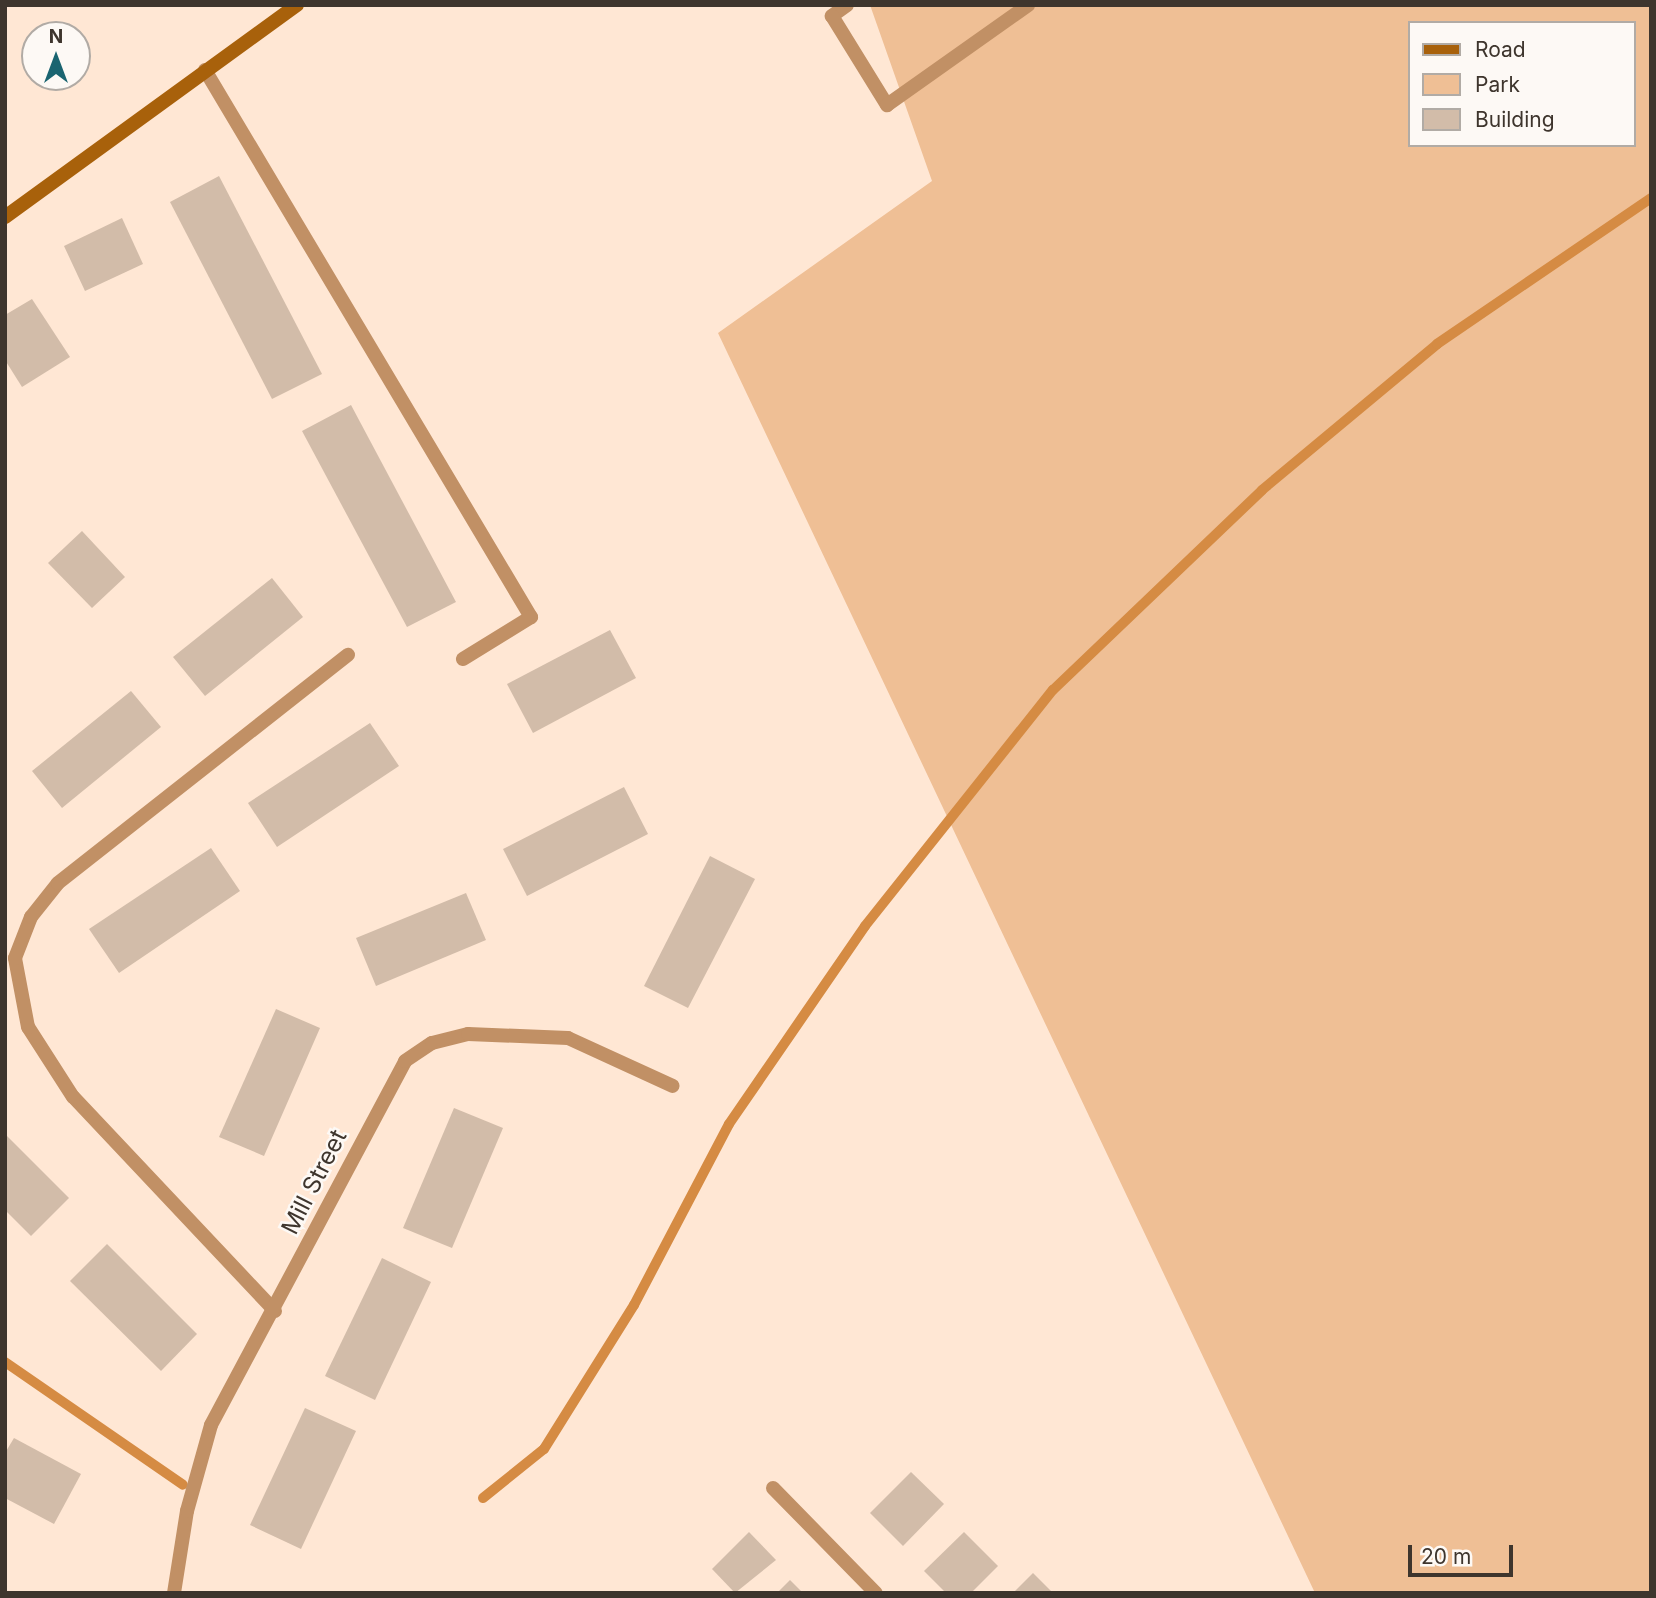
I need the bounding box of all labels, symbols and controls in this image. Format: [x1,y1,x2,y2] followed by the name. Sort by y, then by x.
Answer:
[21,21,91,91] north arrow
[1408,21,1635,147] legend
[49,25,63,48] text: N
[1475,37,1526,62] text: Road
[1475,72,1520,97] text: Park
[1475,107,1555,132] text: Building
[275,1125,353,1239] street label: Mill Street
[1411,1532,1516,1576] scale bar
[1421,1544,1471,1569] text: 20 m

